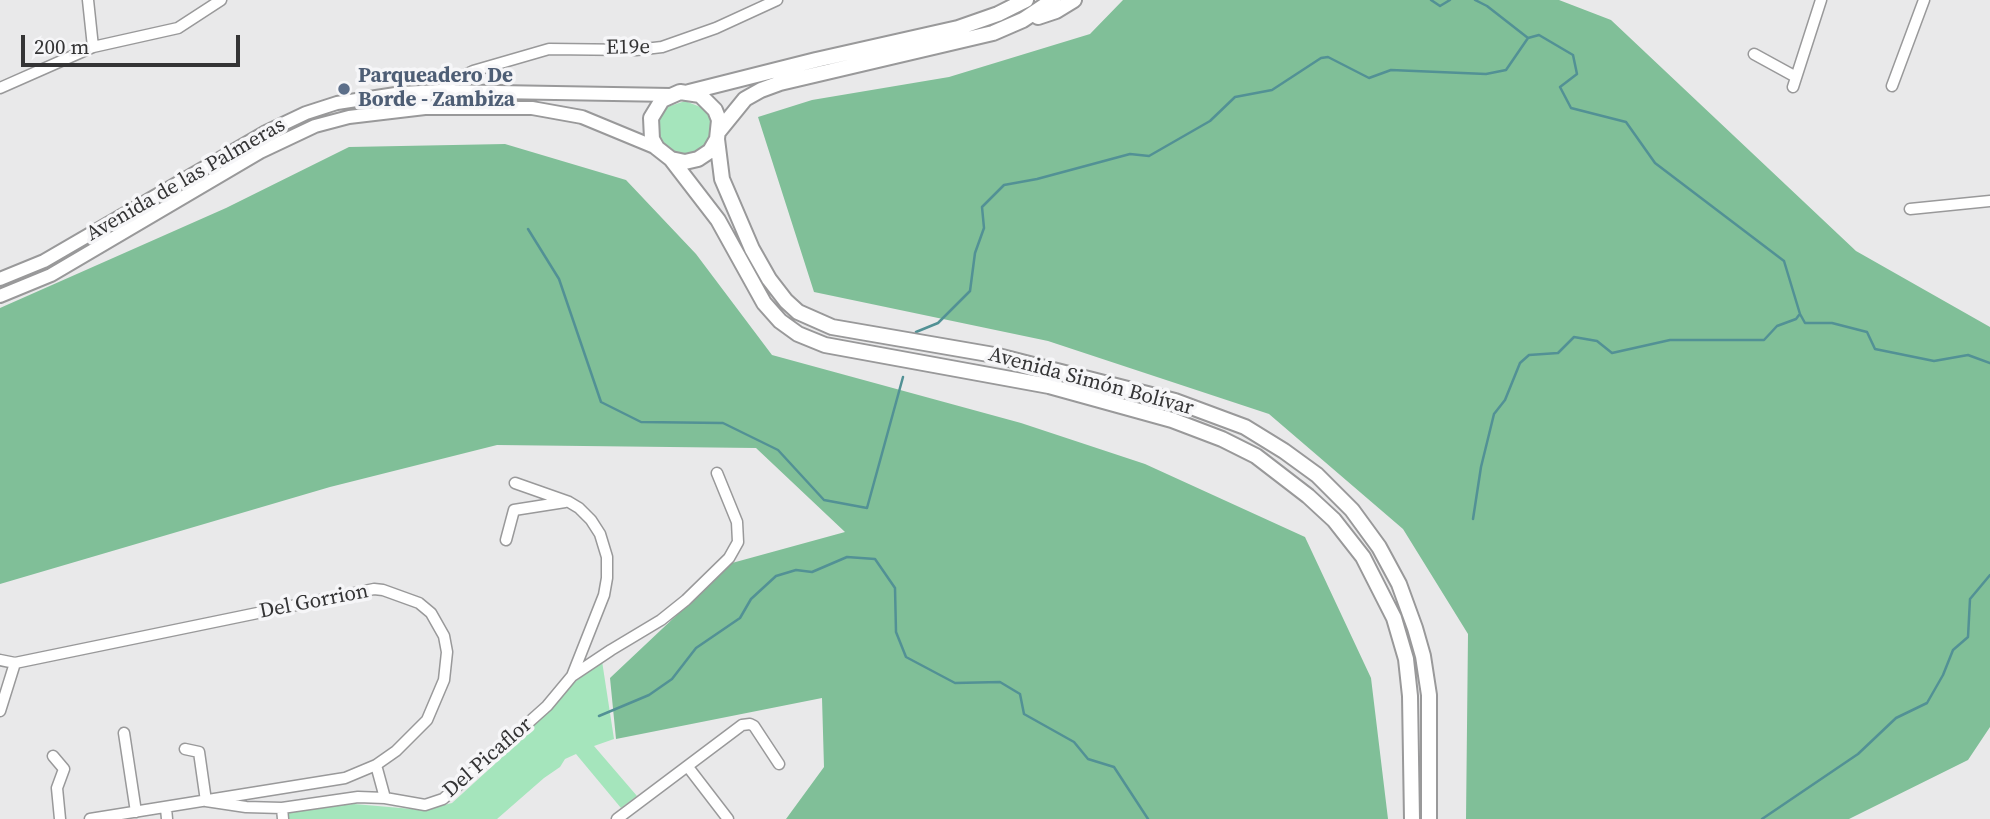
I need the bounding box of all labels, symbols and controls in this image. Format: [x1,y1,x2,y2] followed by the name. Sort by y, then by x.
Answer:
[24,21,243,65] scale bar
[34,32,89,61] text: 200 m
[606,35,650,61] street label: E19e
[358,64,515,114] place label: Parqueadero De Borde - Zambiza
[336,81,352,97] marker: Parqueadero De Borde - Zambiza
[82,113,290,247] street label: Avenida de las Palmeras
[986,342,1196,422] street label: Avenida Simón Bolívar
[257,579,371,625] street label: Del Gorrion
[438,713,538,803] street label: Del Picaflor

